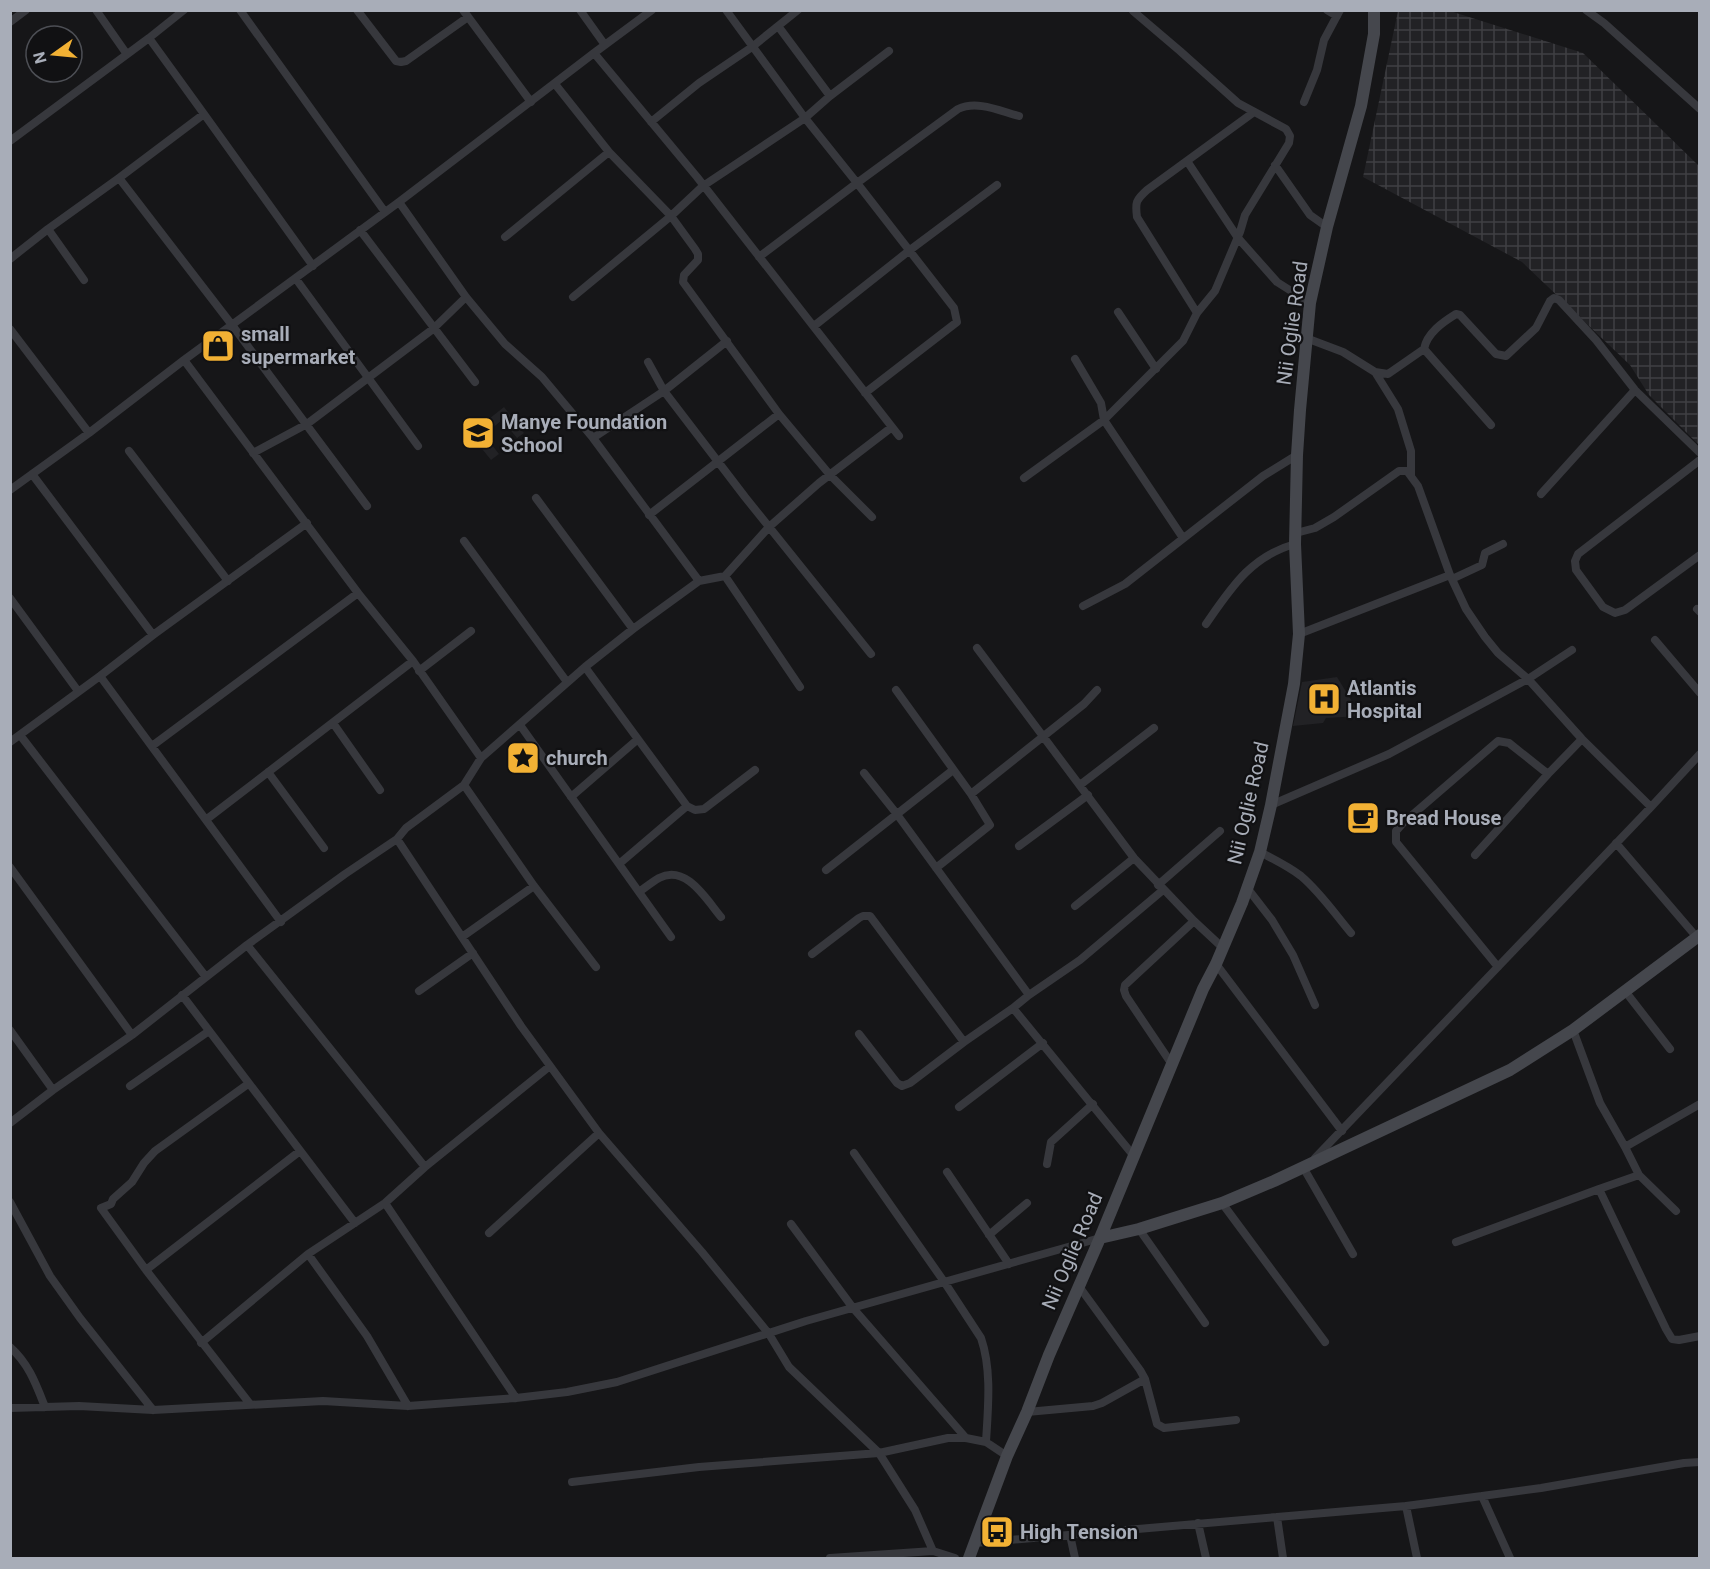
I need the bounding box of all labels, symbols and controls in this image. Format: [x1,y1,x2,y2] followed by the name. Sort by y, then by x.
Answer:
[24,24,84,84] north arrow
[29,50,51,66] text: N
[1271,259,1313,387] street label: Nii Oglie Road
[241,322,355,369] place label: small supermarket
[200,328,236,364] shop icon: small supermarket
[501,410,667,457] place label: Manye Foundation School
[460,415,496,451] school or university icon: Manye Foundation School
[1347,676,1422,723] place label: Atlantis Hospital
[1306,681,1342,717] hospital icon: Atlantis Hospital
[1222,739,1274,867] street label: Nii Oglie Road
[505,740,541,776] place icon: church
[546,746,608,770] place label: church
[1345,800,1381,836] cafe icon: Bread House
[1386,806,1502,830] place label: Bread House
[1037,1189,1107,1313] street label: Nii Oglie Road
[979,1514,1015,1550] bus stop icon: High Tension
[1020,1520,1138,1544] place label: High Tension

